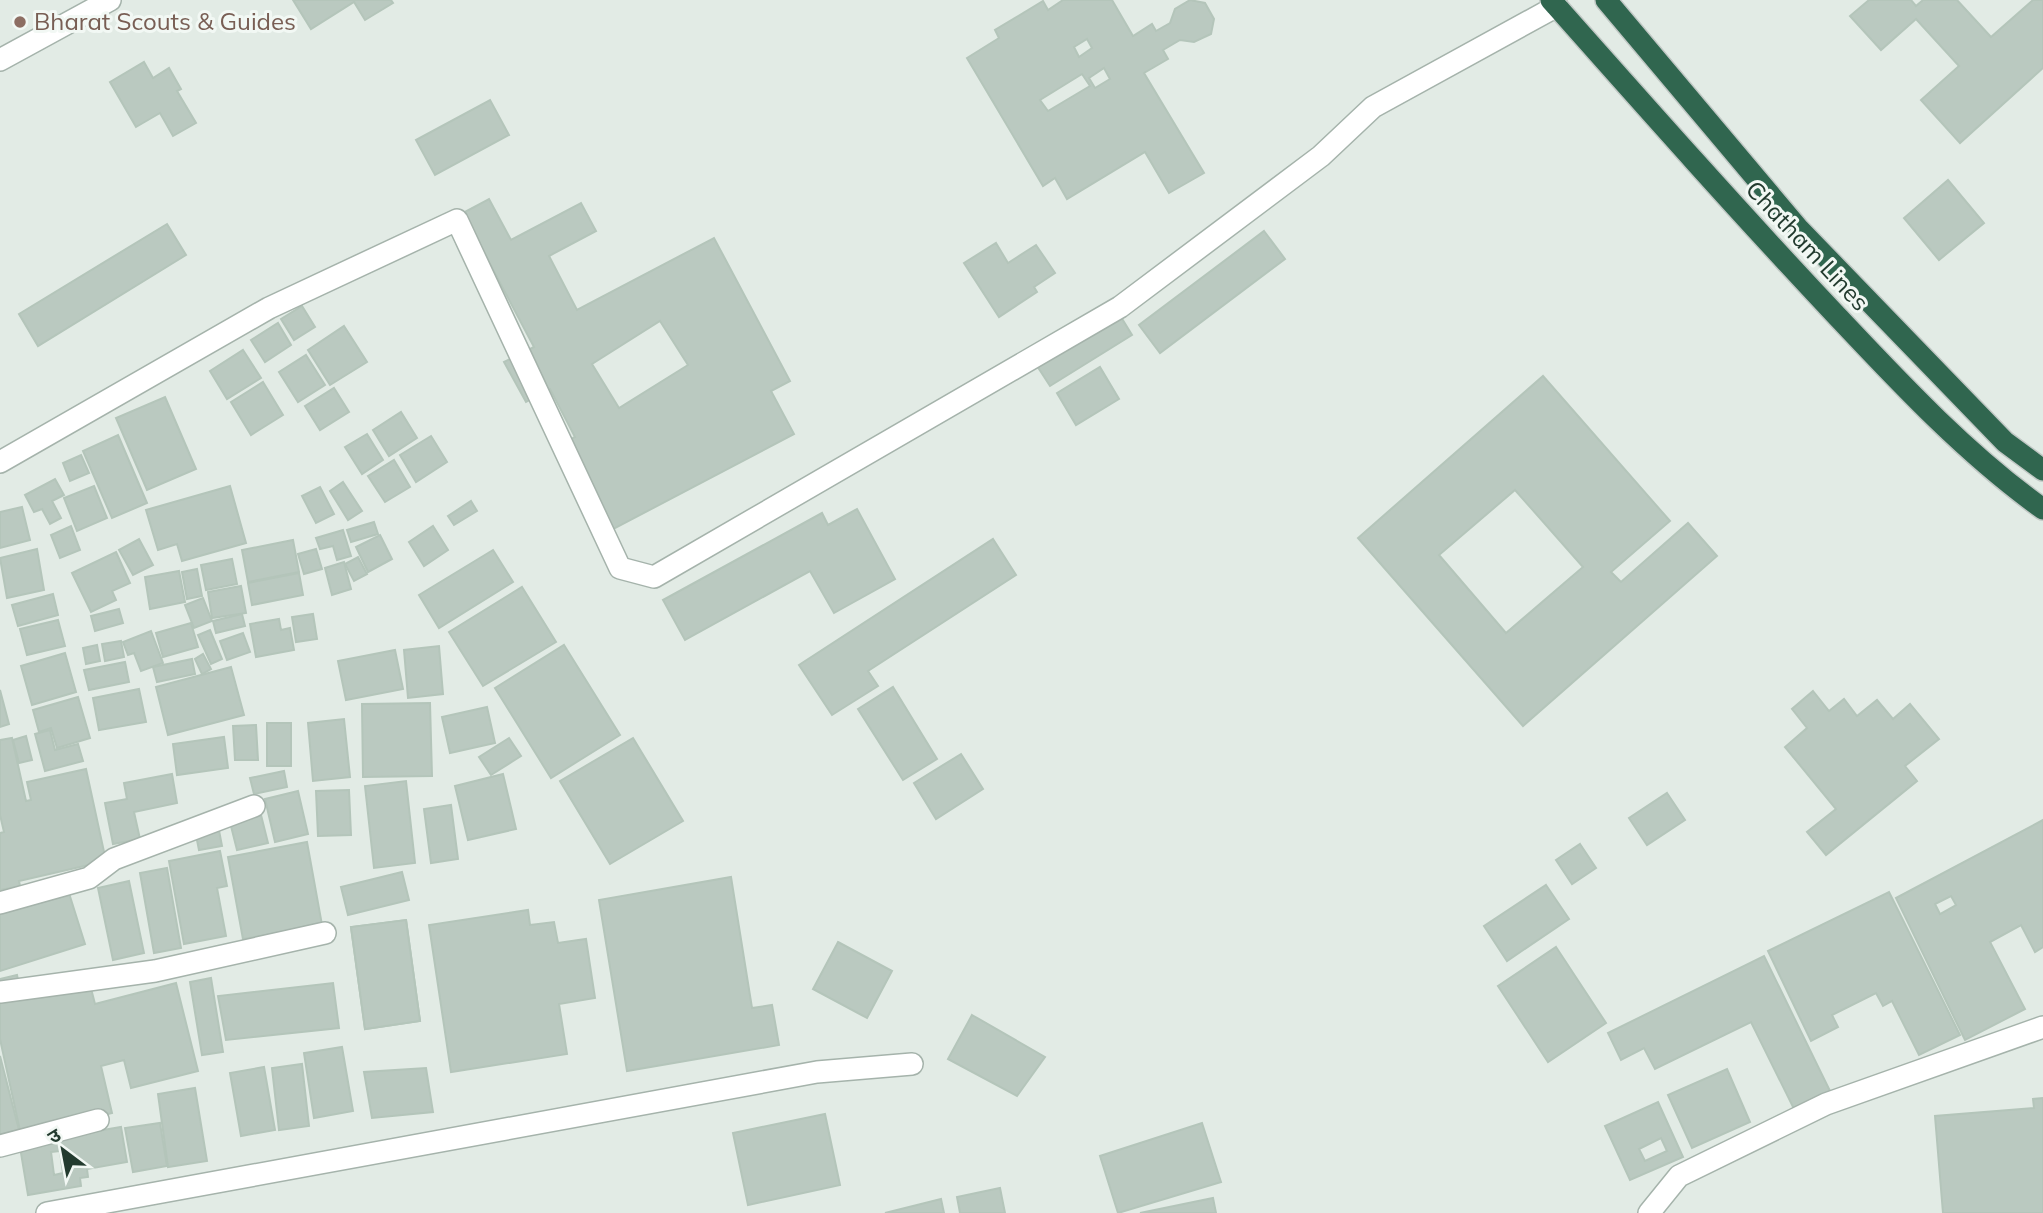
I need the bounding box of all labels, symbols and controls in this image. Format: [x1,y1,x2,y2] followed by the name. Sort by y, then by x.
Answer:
[34,6,296,36] place label: Bharat Scouts & Guides
[12,14,28,30] marker: Bharat Scouts & Guides
[1740,174,1876,317] street label: Chatham Lines
[28,1115,98,1185] north arrow
[43,1122,66,1149] text: उ

